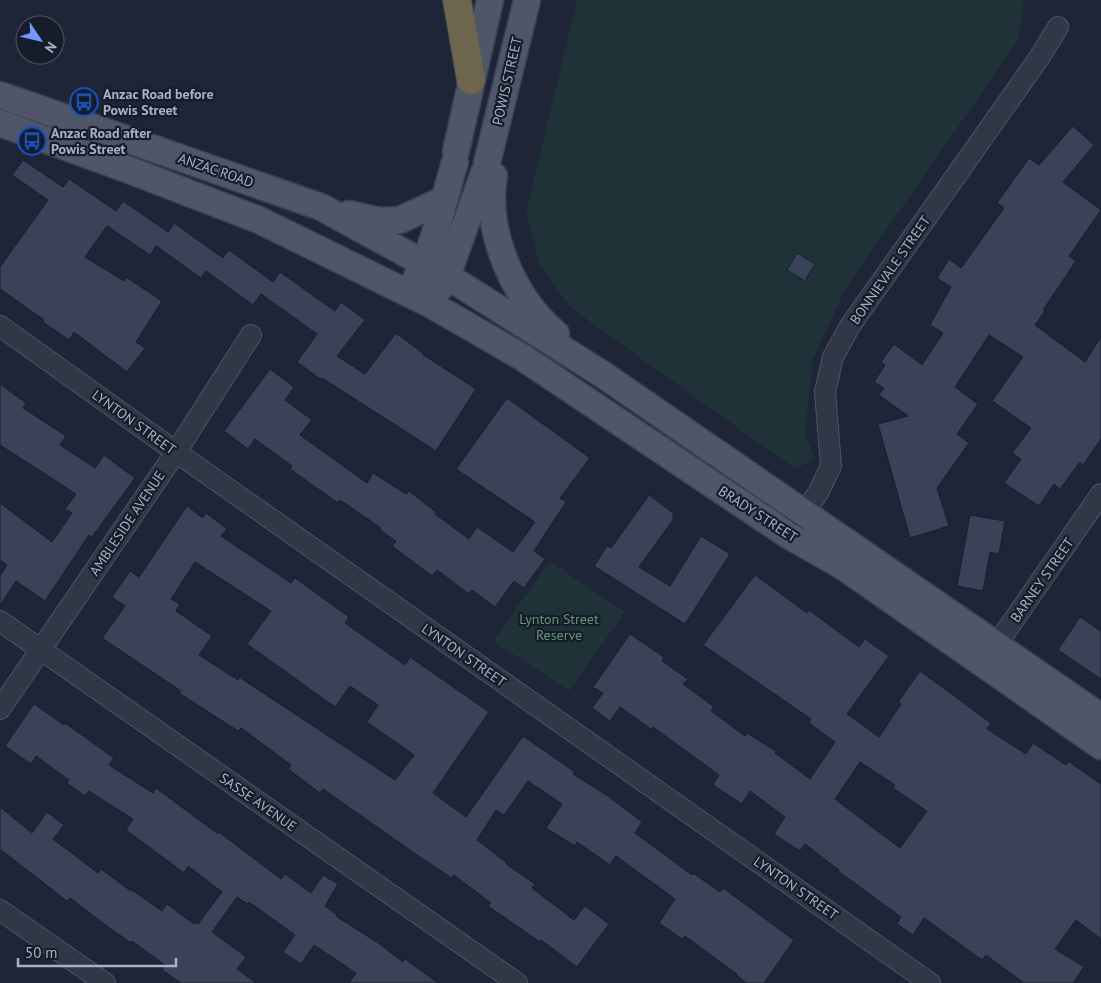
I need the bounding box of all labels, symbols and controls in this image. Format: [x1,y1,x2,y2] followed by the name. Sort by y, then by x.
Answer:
[15,15,65,65] north arrow
[488,35,526,127] street label: POWIS STREET
[41,39,61,56] text: N
[103,85,214,119] place label: Anzac Road before Powis Street
[69,87,99,117] bus stop icon: Anzac Road before Powis Street
[51,124,151,158] place label: Anzac Road after Powis Street
[17,126,47,156] bus stop icon: Anzac Road after Powis Street
[176,149,256,191] street label: ANZAC ROAD
[846,212,934,328] street label: BONNIEVALE STREET
[89,386,180,459] street label: LYNTON STREET
[85,467,169,579] street label: AMBLESIDE AVENUE
[715,482,801,546] street label: BRADY STREET
[1006,534,1078,626] street label: BARNEY STREET
[519,610,599,644] park label: Lynton Street Reserve
[418,619,510,691] street label: LYNTON STREET
[216,769,300,835] street label: SASSE AVENUE
[750,852,842,924] street label: LYNTON STREET
[18,936,175,968] scale bar
[25,943,58,962] text: 50 m

